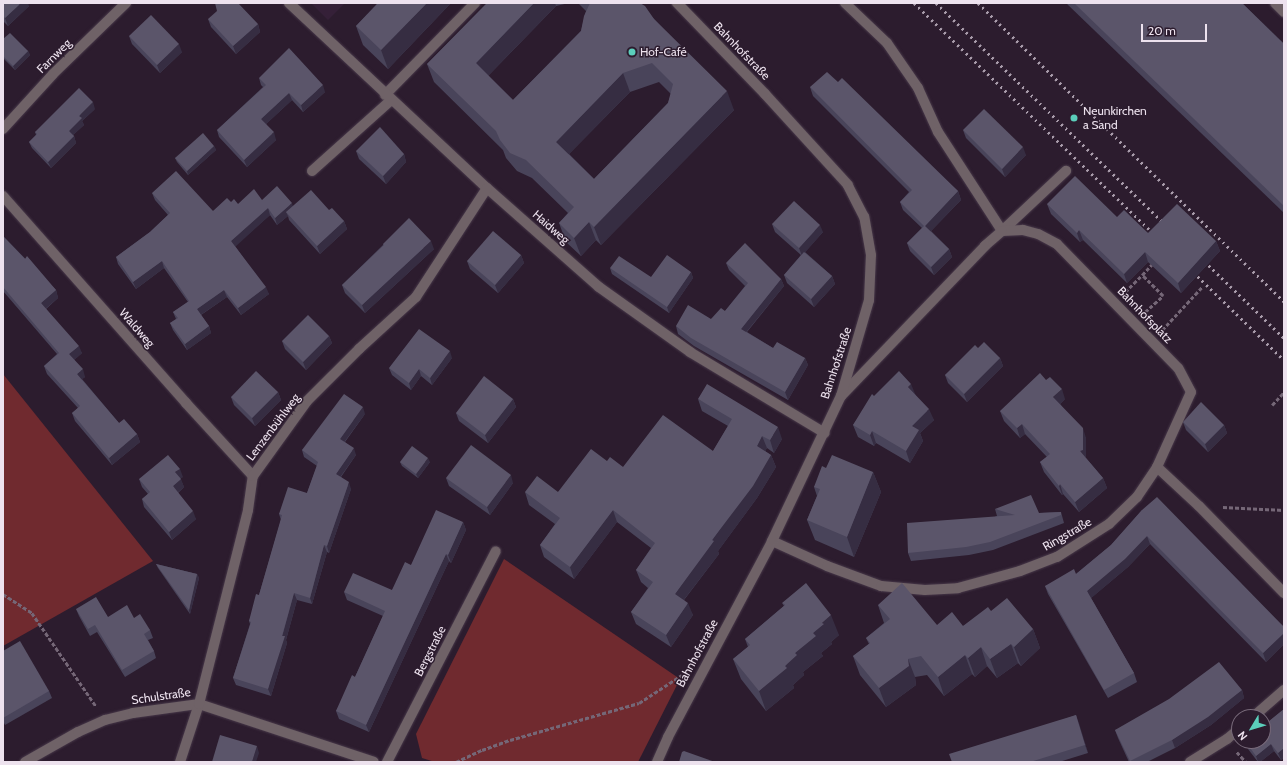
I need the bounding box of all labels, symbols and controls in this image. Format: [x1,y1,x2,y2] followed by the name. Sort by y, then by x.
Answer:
[1143,16,1209,42] scale bar
[711,19,773,83] street label: Bahnhofstraße
[1148,23,1176,38] text: 20 m
[34,36,74,76] street label: Farnweg
[640,45,687,59] place label: Hof-Café
[627,47,637,57] marker: Hof-Café
[1083,104,1147,132] place label: Neunkirchen a Sand
[1068,112,1080,124] marker: Neunkirchen a Sand
[530,207,572,247] street label: Haidweg
[1114,284,1176,346] street label: Bahnhofsplatz
[116,306,158,350] street label: Waldweg
[818,325,854,401] street label: Bahnhofstraße
[243,391,303,463] street label: Lenzenbühlweg
[1040,514,1094,554] street label: Ringstraße
[673,617,721,689] street label: Bahnhofstraße
[411,623,449,679] street label: Bergstraße
[131,685,191,707] street label: Schulstraße
[1231,709,1271,749] north arrow
[1234,728,1250,743] text: N

